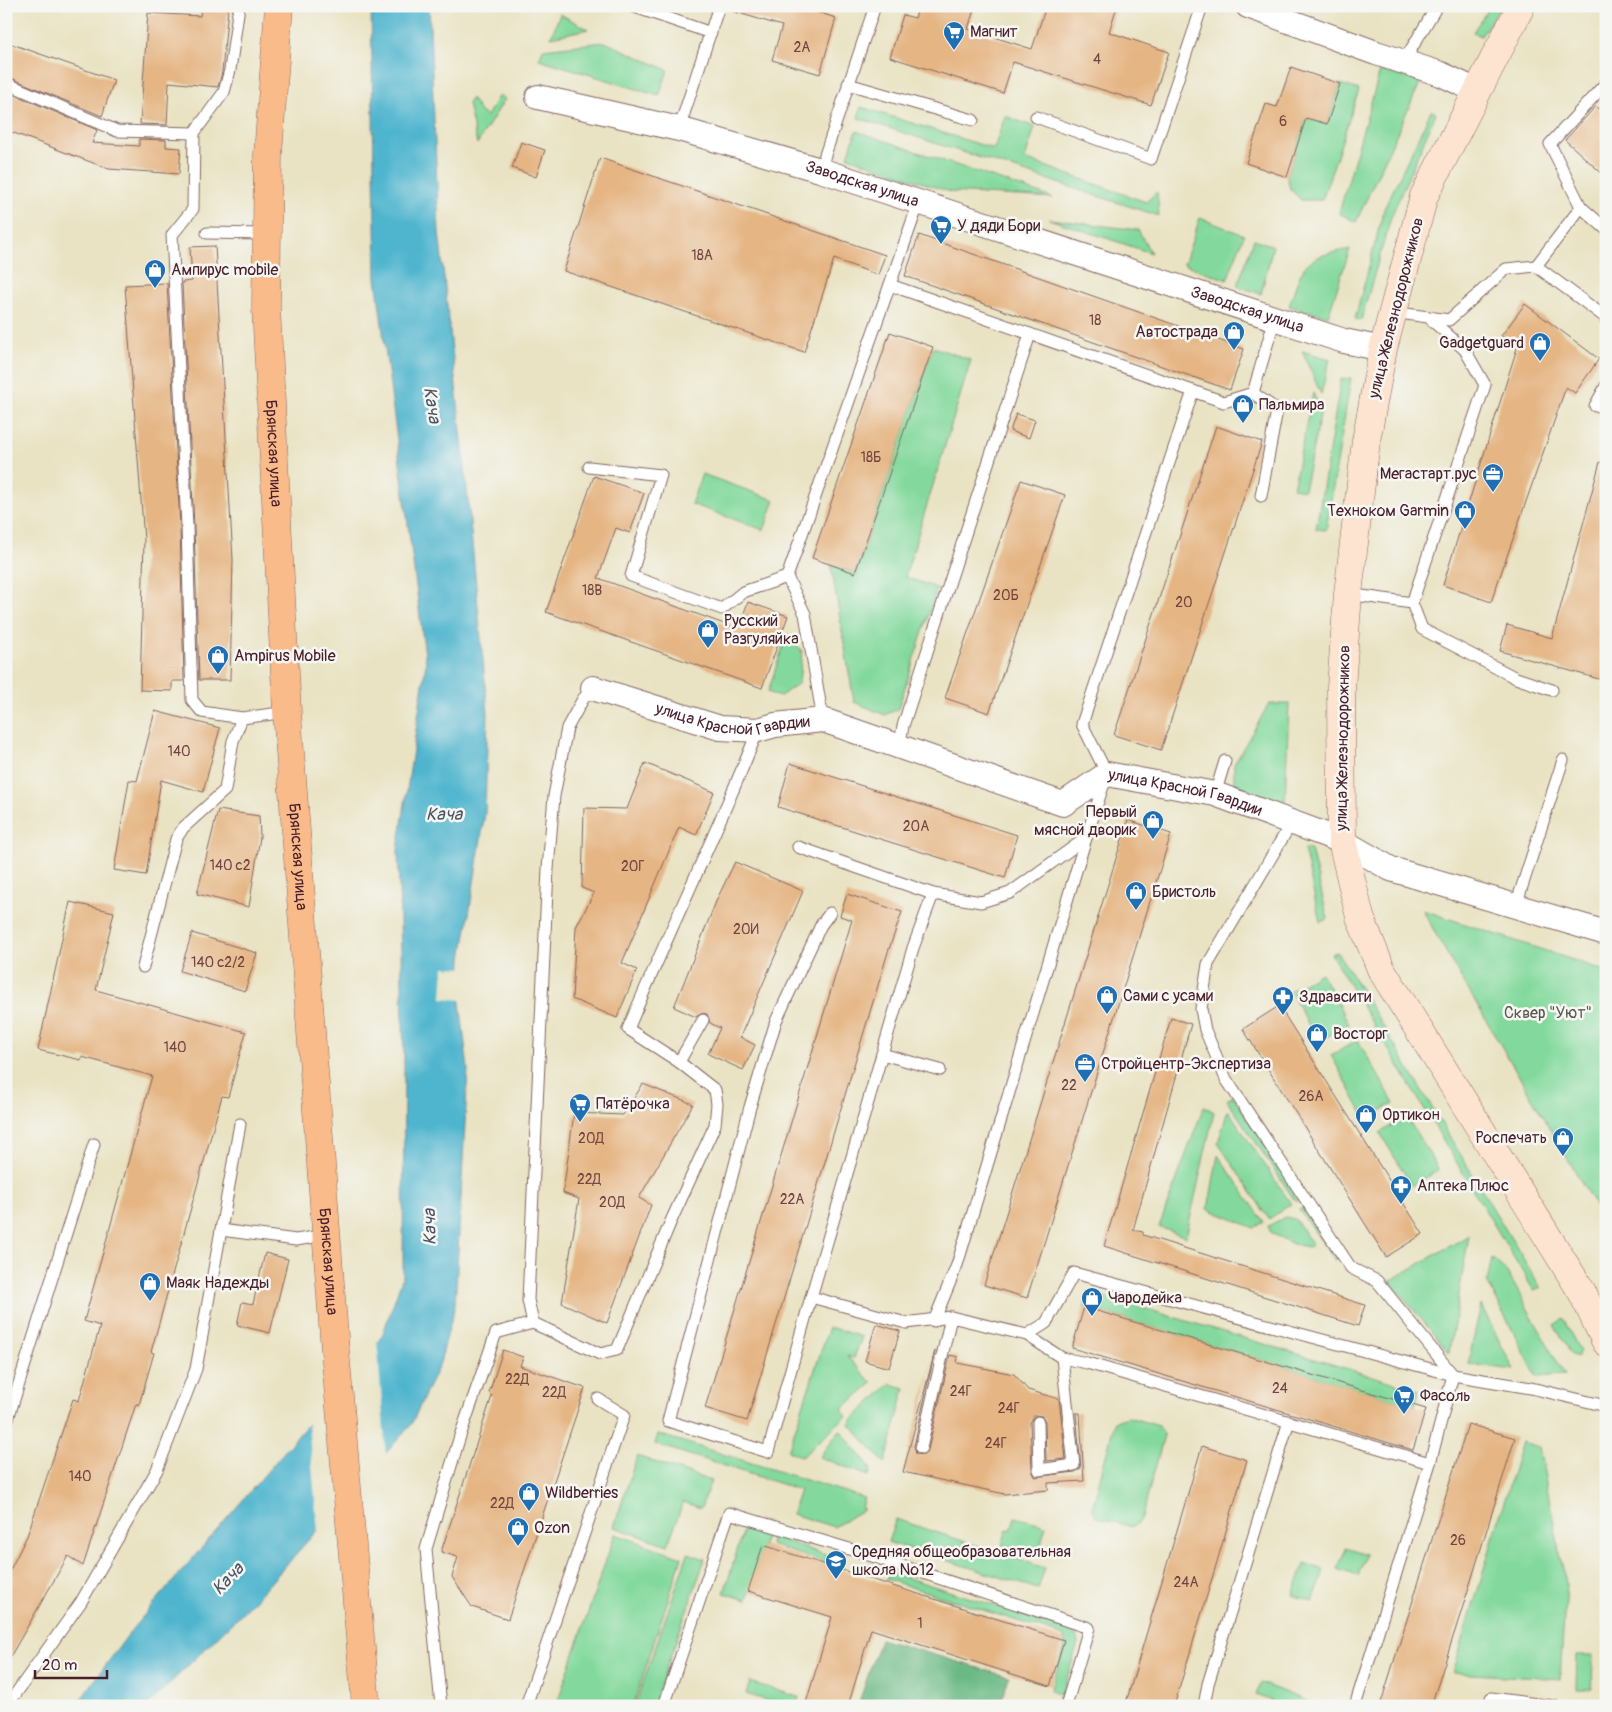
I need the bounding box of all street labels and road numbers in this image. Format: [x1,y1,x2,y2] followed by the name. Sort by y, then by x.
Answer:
[803,156,922,212] street label: Заводская улица
[1364,215,1428,402] street label: улица Железнодорожников
[1188,282,1307,337] street label: Заводская улица
[261,399,286,508] street label: Брянская улица
[1331,645,1355,832] street label: улица Железнодорожников
[652,698,811,740] street label: улица Красной Гвардии
[1106,764,1265,821] street label: улица Красной Гвардии
[284,802,312,911] street label: Брянская улица
[314,1207,342,1316] street label: Брянская улица

